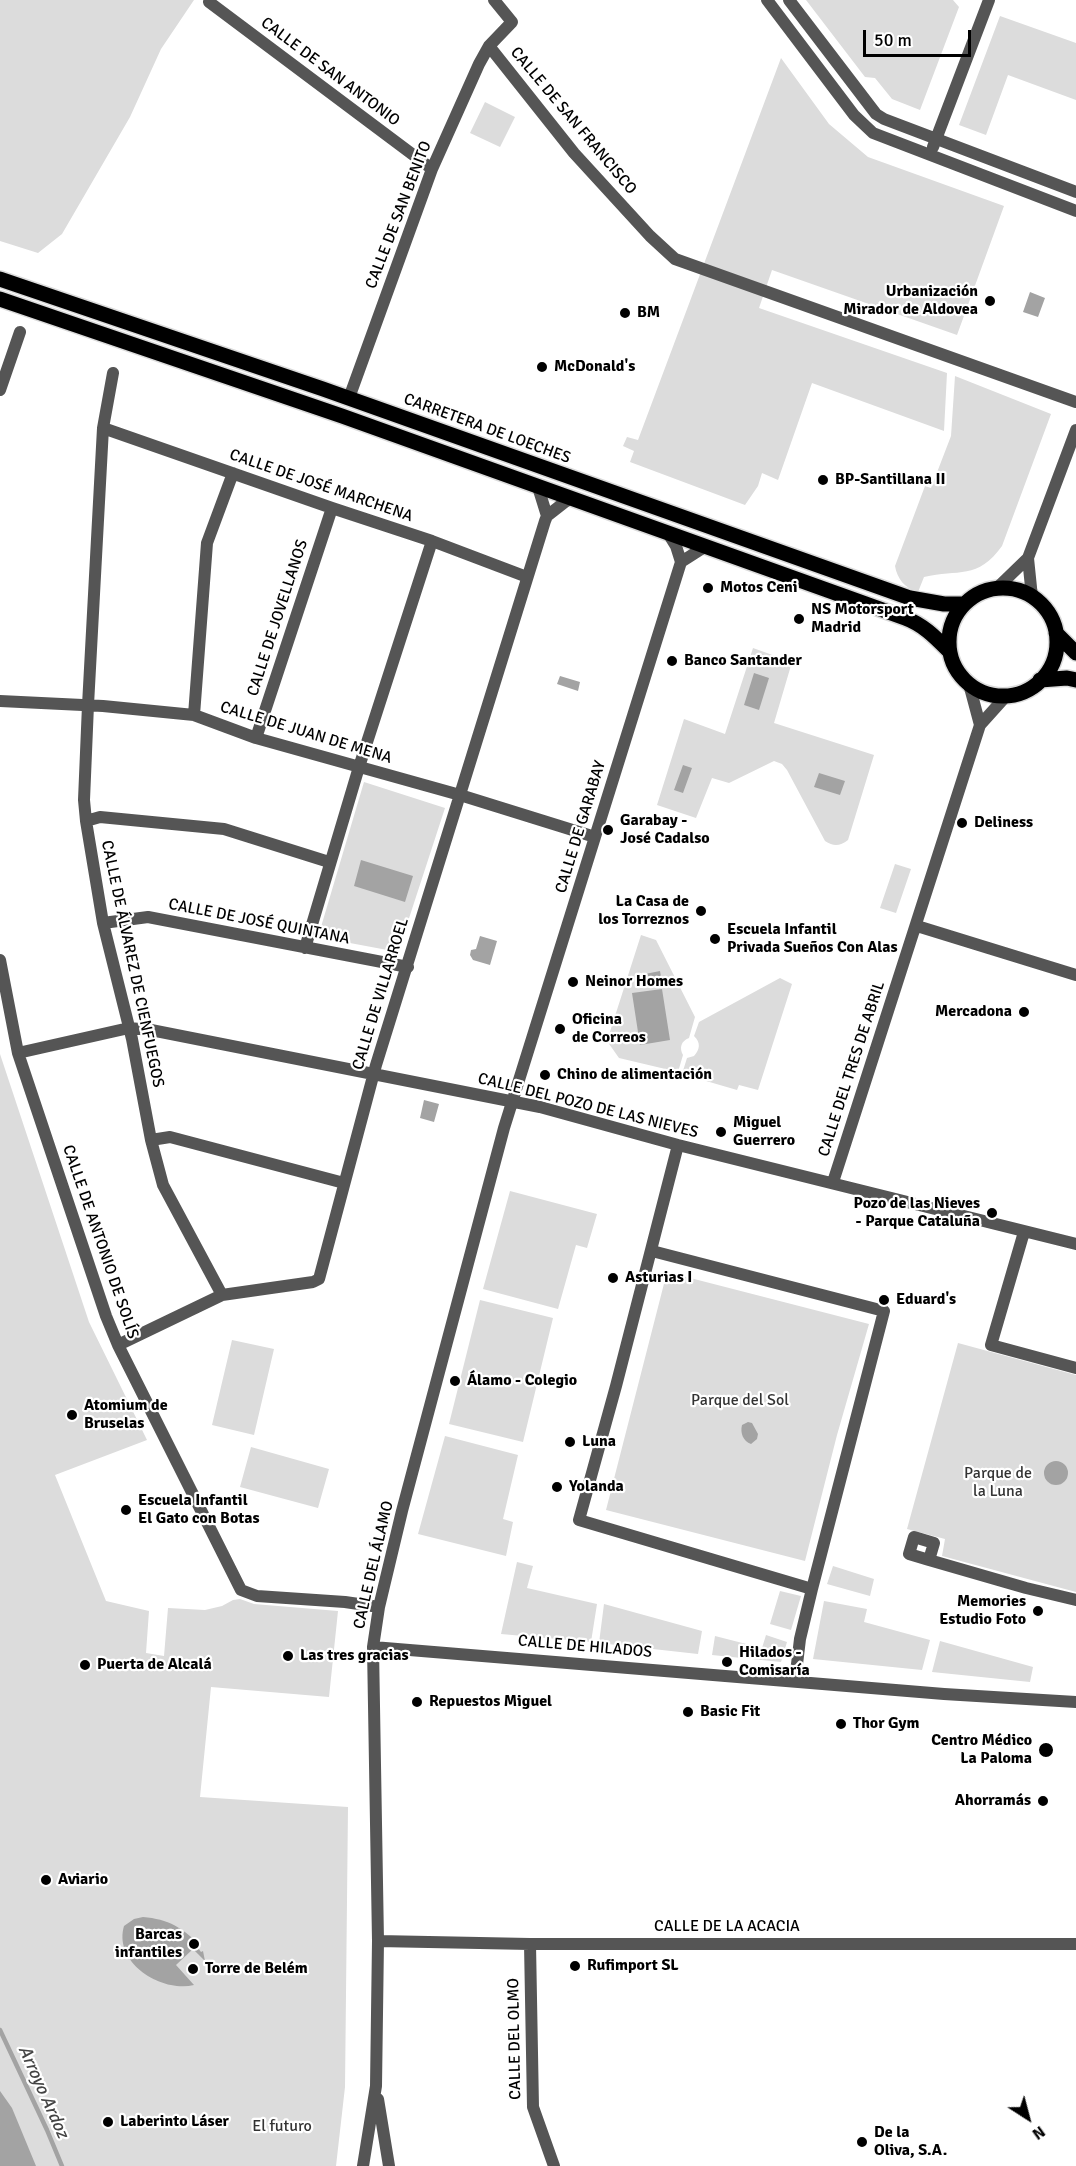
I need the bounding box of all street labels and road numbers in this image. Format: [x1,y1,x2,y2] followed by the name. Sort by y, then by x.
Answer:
[257,13,403,131] street label: CALLE DE SAN ANTONIO
[506,43,640,199] street label: CALLE DE SAN FRANCISCO
[362,138,436,292] street label: CALLE DE SAN BENITO
[401,390,573,468] street label: CARRETERA DE LOECHES
[227,446,415,526] street label: CALLE DE JOSÉ MARCHENA
[244,537,312,699] street label: CALLE DE JOVELLANOS
[218,698,394,768] street label: CALLE DE JUAN DE MENA
[552,758,610,896] street label: CALLE DE GARABAY
[96,839,168,1089] street label: CALLE DE ÁLVAREZ DE CIENFUEGOS
[167,895,351,949] street label: CALLE DE JOSÉ QUINTANA
[349,916,413,1072] street label: CALLE DE VILLARROEL
[815,979,889,1159] street label: CALLE DEL TRES DE ABRIL
[476,1069,700,1143] street label: CALLE DEL POZO DE LAS NIEVES
[58,1143,142,1341] street label: CALLE DE ANTONIO DE SOLÍS
[350,1499,398,1631] street label: CALLE DEL ÁLAMO
[517,1632,653,1662] street label: CALLE DE HILADOS
[654,1917,800,1937] street label: CALLE DE LA ACACIA
[504,1978,526,2100] street label: CALLE DEL OLMO

